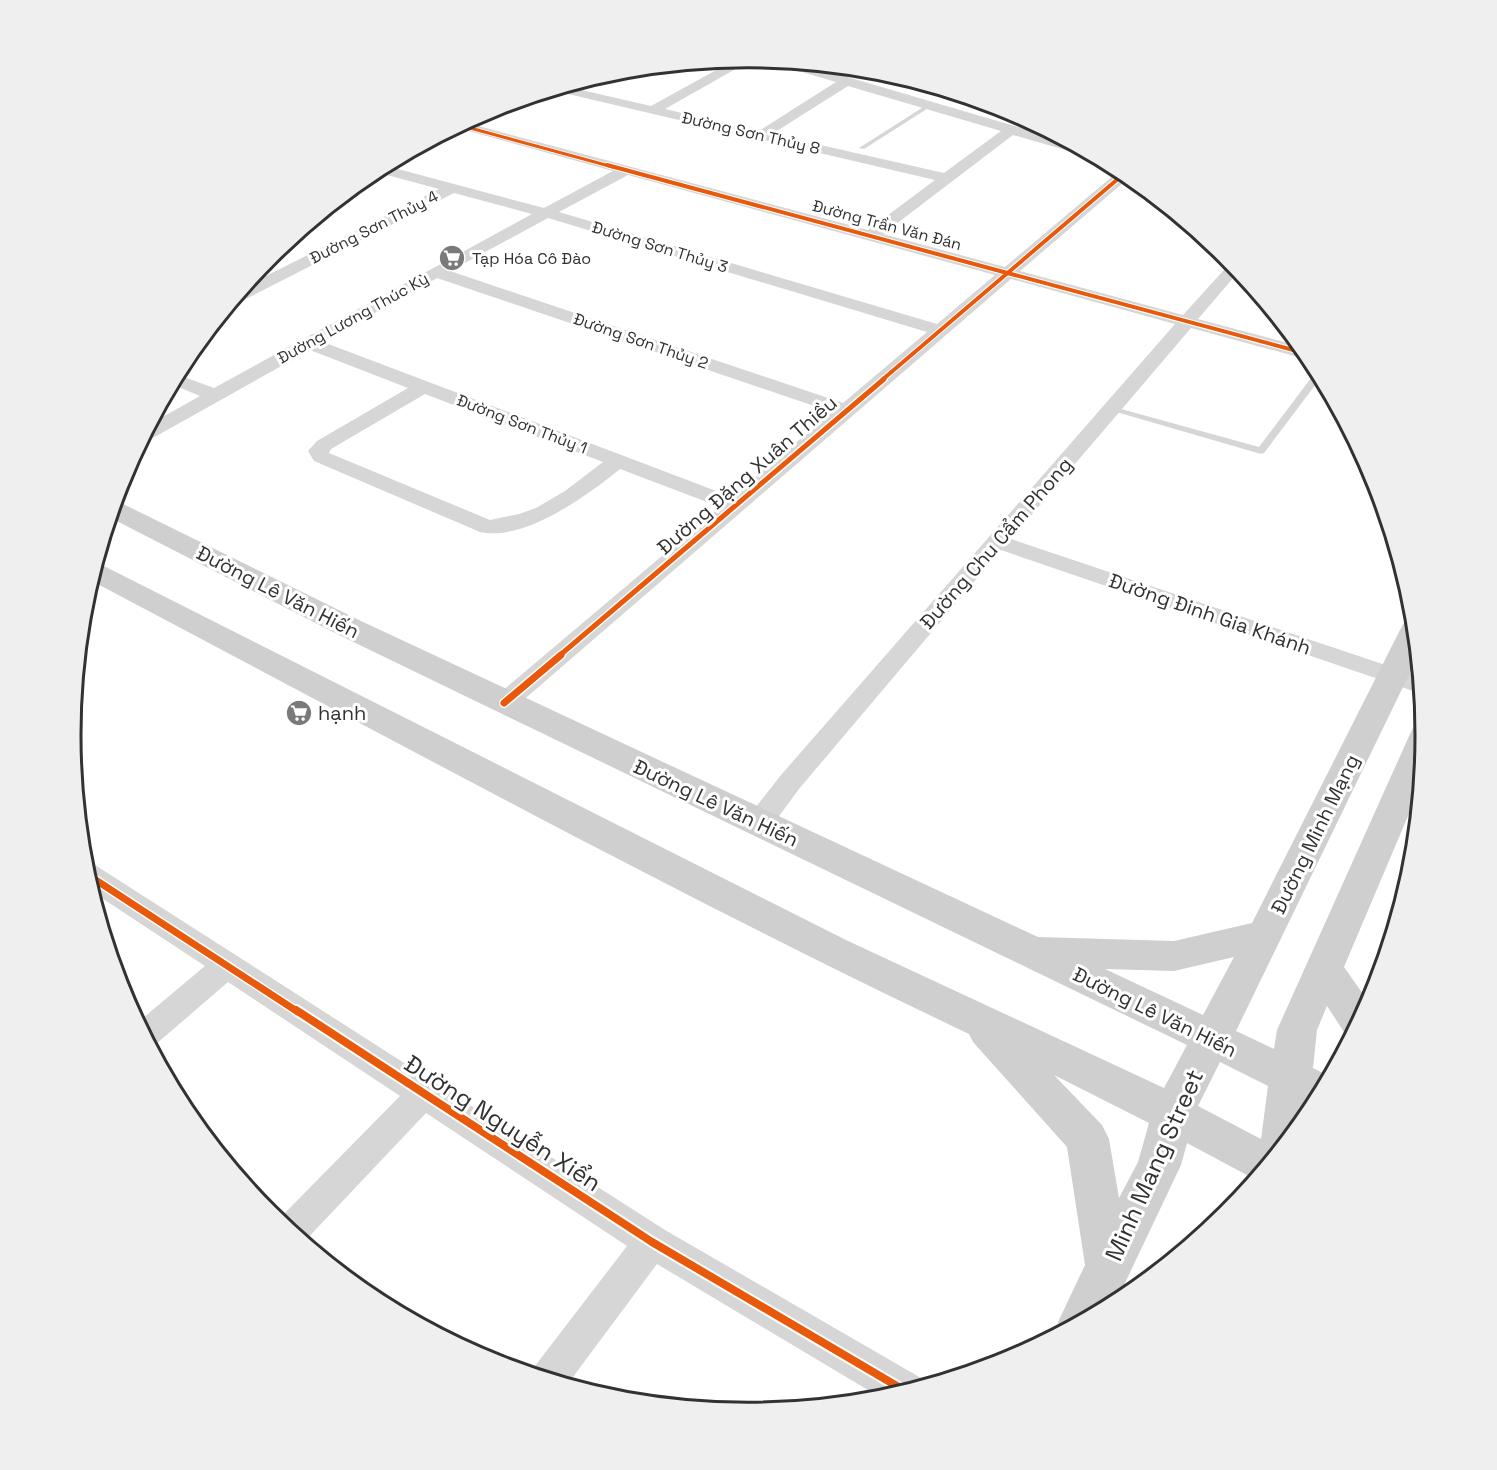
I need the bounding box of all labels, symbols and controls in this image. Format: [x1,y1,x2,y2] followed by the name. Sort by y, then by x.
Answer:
[680,107,822,159] street label: Đường Sơn Thủy 8
[306,186,442,268] street label: Đường Sơn Thủy 4
[810,195,964,255] street label: Đường Trần Văn Đán
[590,216,730,278] street label: Đường Sơn Thủy 3
[437,243,467,273] supermarket icon: Tạp Hóa Cô Đào
[472,248,591,269] place label: Tạp Hóa Cô Đào
[274,268,432,368] street label: Đường Lương Thúc Kỳ
[571,308,711,374] street label: Đường Sơn Thủy 2
[454,389,590,459] street label: Đường Sơn Thủy 1
[652,390,842,560] street label: Đường Đặng Xuân Thiều
[914,452,1078,634] street label: Đường Chu Cẩm Phong
[192,540,364,644] street label: Đường Lê Văn Hiến
[1106,567,1314,661] street label: Đường Đinh Gia Khánh
[284,698,314,728] supermarket icon: hạnh
[318,700,366,726] place label: hạnh
[1265,750,1365,918] street label: Đường Minh Mạng
[629,753,803,853] street label: Đường Lê Văn Hiến
[1069,961,1241,1063] street label: Đường Lê Văn Hiến
[399,1048,607,1198] street label: Đường Nguyễn Xiển
[1098,1064,1210,1266] street label: Minh Mang Street

